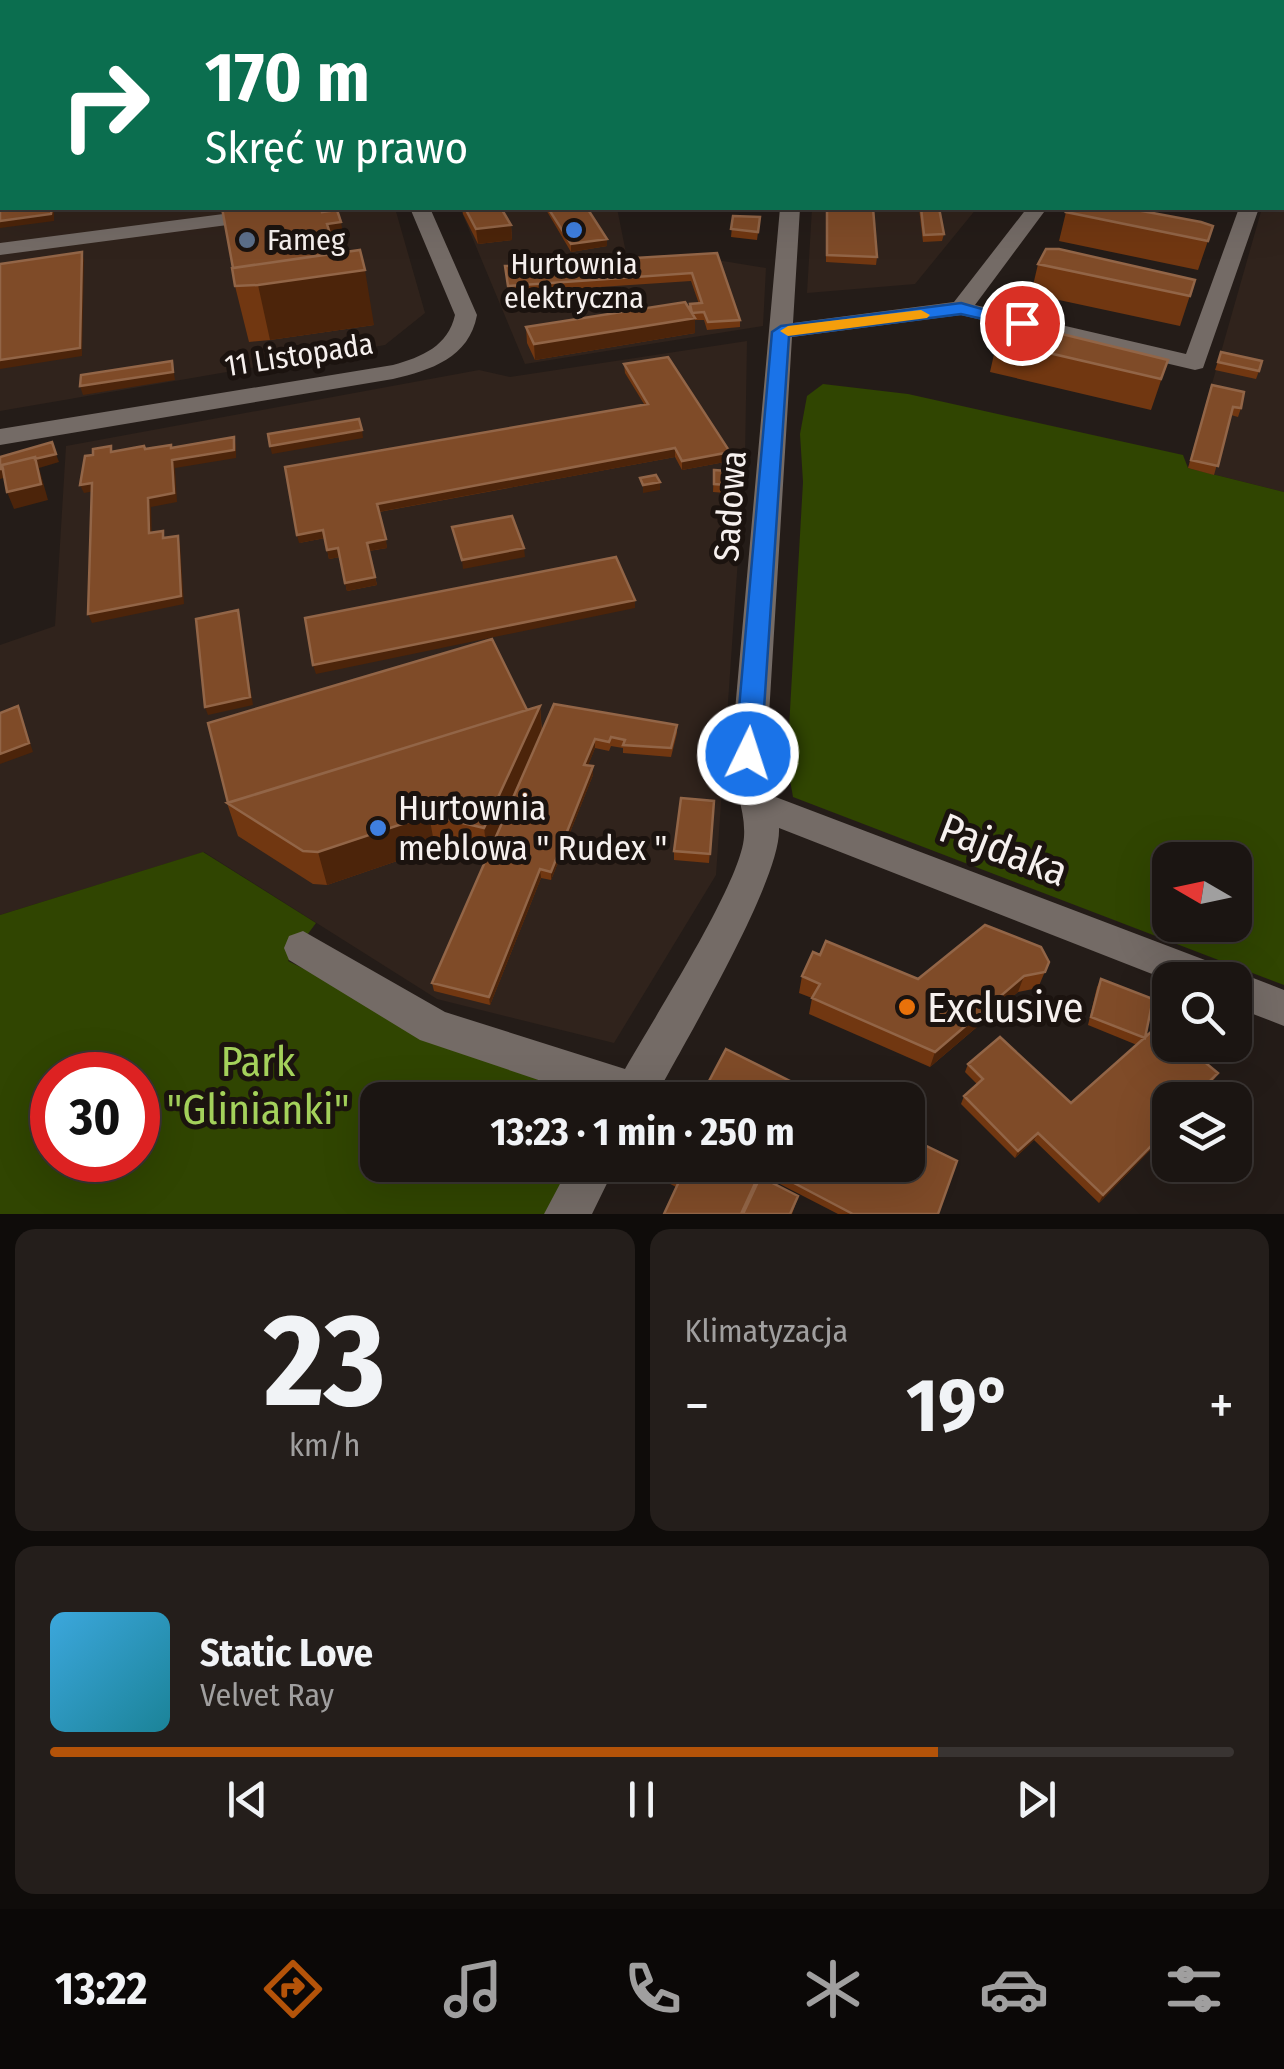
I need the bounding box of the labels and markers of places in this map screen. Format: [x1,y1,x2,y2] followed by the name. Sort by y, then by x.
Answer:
[563,219,585,241] marker: Hurtownia elektryczna
[267,222,346,258] place label: Fameg
[236,229,258,251] marker: Fameg
[504,246,644,316] place label: Hurtownia elektryczna
[980,281,1065,366] pin
[398,787,668,869] place label: Hurtownia meblowa " Rudex "
[367,817,389,839] marker: Hurtownia meblowa " Rudex "
[927,983,1084,1033] place label: Exclusive
[896,996,918,1018] marker: Exclusive

